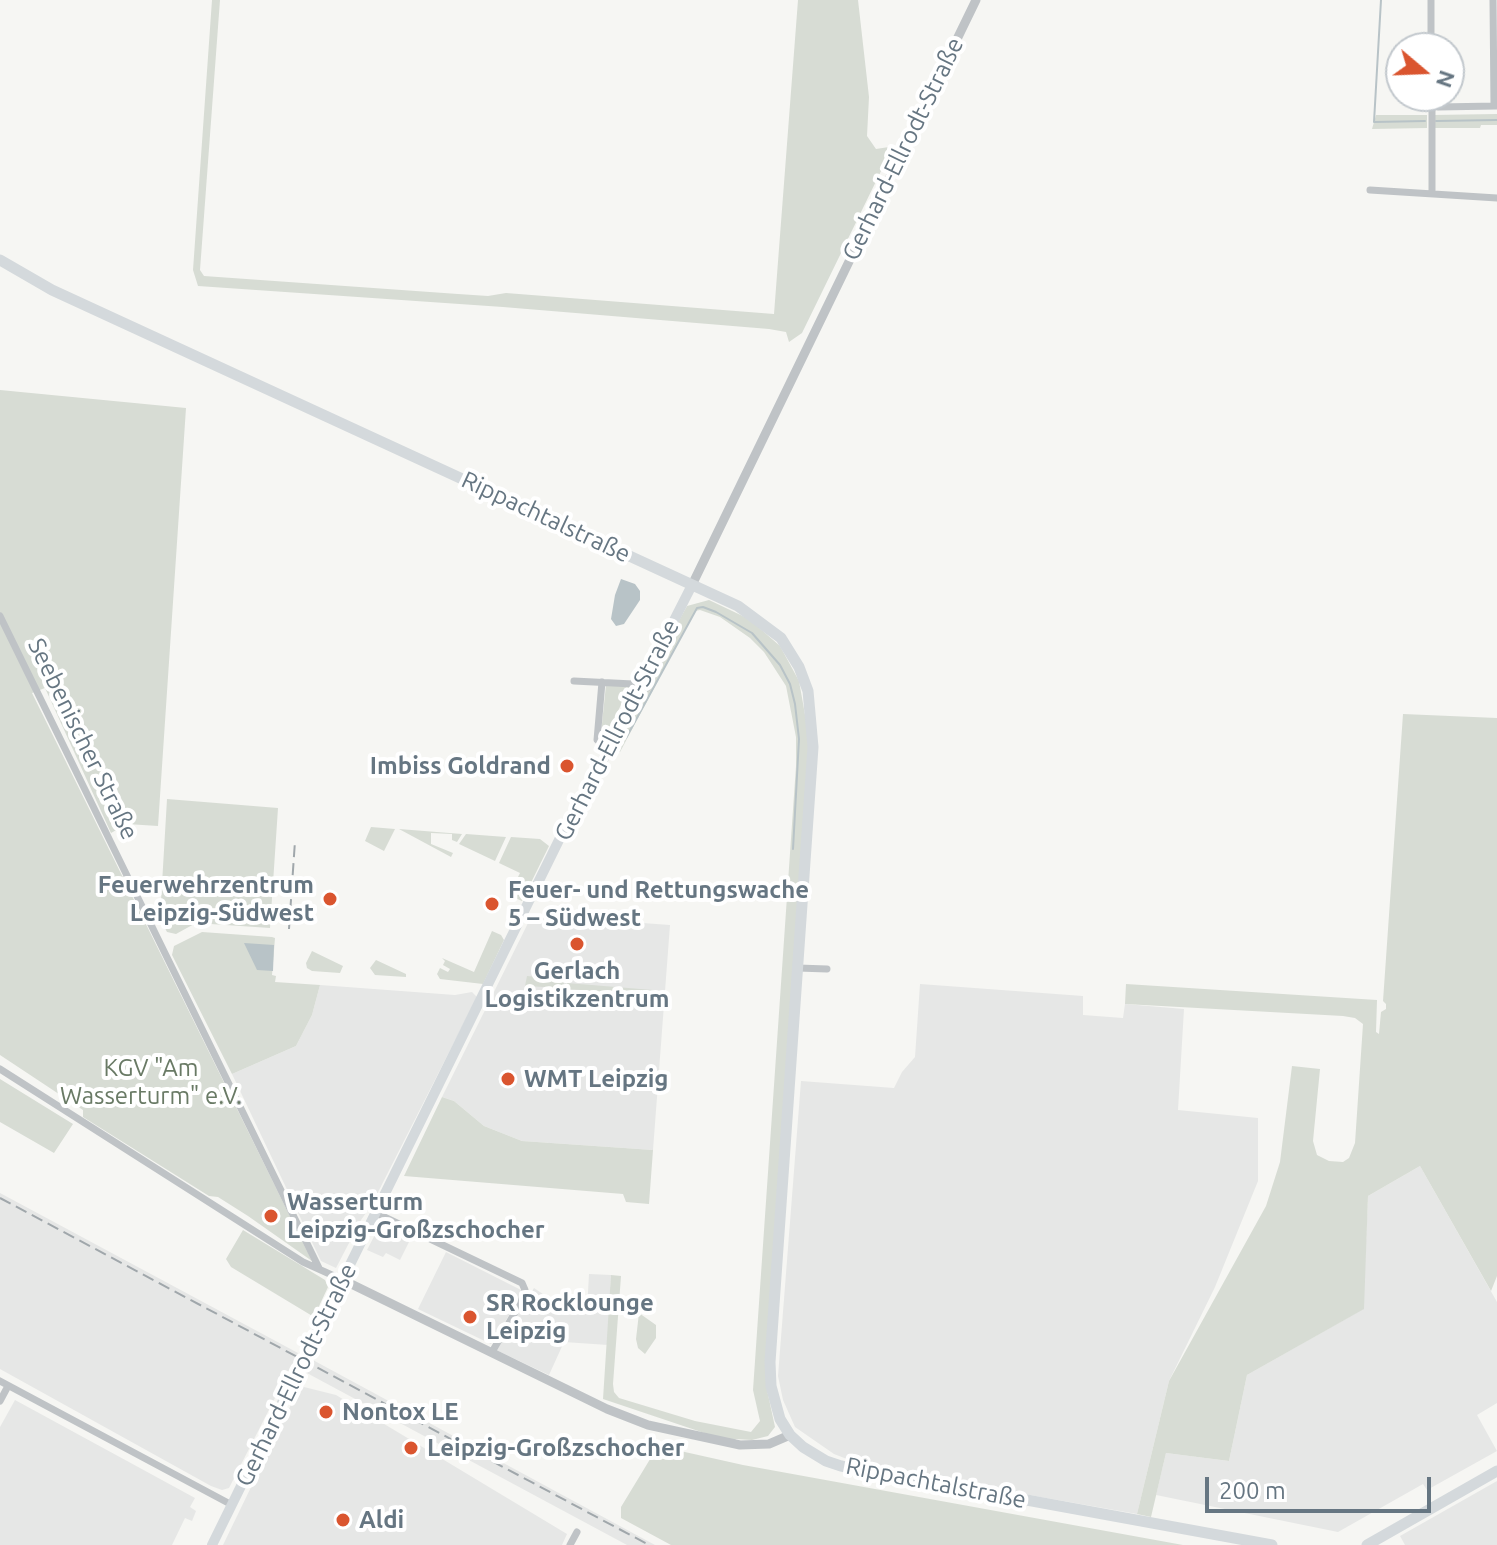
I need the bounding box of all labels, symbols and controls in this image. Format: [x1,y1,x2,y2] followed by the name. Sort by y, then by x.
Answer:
[1385,32,1465,112] north arrow
[836,33,970,265] street label: Gerhard-Ellrodt-Straße
[1432,67,1461,91] text: N
[457,465,635,569] street label: Rippachtalstraße
[549,615,685,845] street label: Gerhard-Ellrodt-Straße
[22,634,144,844] street label: Seebenischer Straße
[370,752,551,780] place label: Imbiss Goldrand
[558,757,576,775] marker: Imbiss Goldrand
[98,871,314,927] place label: Feuerwehrzentrum Leipzig-Südwest
[508,876,809,932] place label: Feuer- und Rettungswache 5 – Südwest
[321,890,339,908] marker: Feuerwehrzentrum Leipzig-Südwest
[483,895,501,913] marker: Feuer- und Rettungswache 5 – Südwest
[568,935,586,953] marker: Gerlach Logistikzentrum
[485,957,669,1013] place label: Gerlach Logistikzentrum
[60,1054,242,1110] park label: KGV "Am Wasserturm" e.V.
[524,1065,668,1093] place label: WMT Leipzig
[499,1070,517,1088] marker: WMT Leipzig
[287,1188,545,1244] place label: Wasserturm Leipzig-Großzschocher
[262,1207,280,1225] marker: Wasserturm Leipzig-Großzschocher
[229,1259,363,1491] street label: Gerhard-Ellrodt-Straße
[486,1289,654,1345] place label: SR Rocklounge Leipzig
[461,1308,479,1326] marker: SR Rocklounge Leipzig
[342,1398,459,1426] place label: Nontox LE
[317,1403,335,1421] marker: Nontox LE
[427,1434,685,1462] place label: Leipzig-Großzschocher
[402,1439,420,1457] marker: Leipzig-Großzschocher
[843,1451,1029,1515] street label: Rippachtalstraße
[1209,1461,1435,1511] scale bar
[1219,1477,1286,1504] text: 200 m
[359,1506,404,1534] place label: Aldi
[334,1511,352,1529] marker: Aldi

